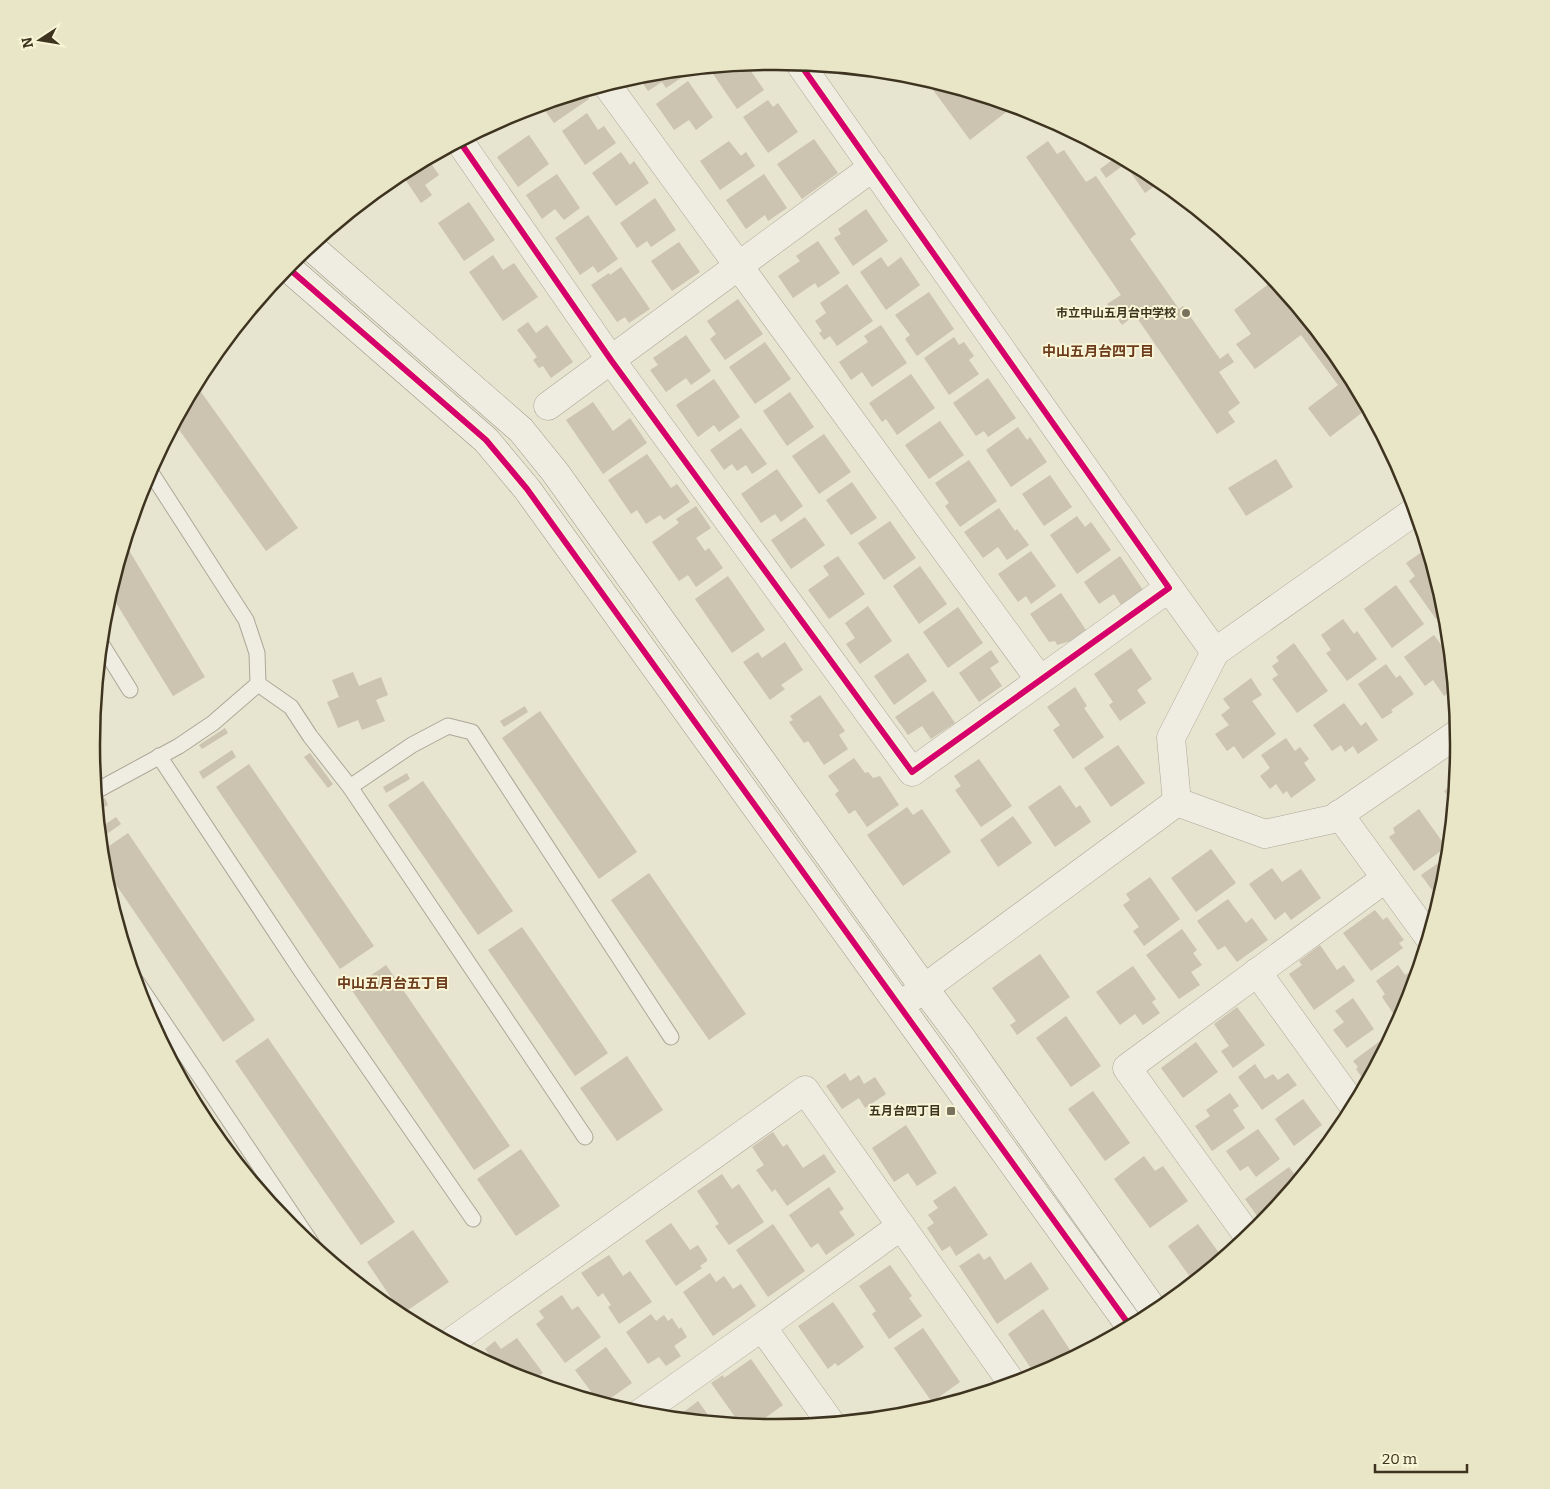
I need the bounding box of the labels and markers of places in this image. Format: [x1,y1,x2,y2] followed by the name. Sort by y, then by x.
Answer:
[1056,306,1176,320] place label: 市立中山五月台中学校
[1180,307,1192,319] marker: 市立中山五月台中学校
[869,1104,941,1118] place label: 五月台四丁目
[945,1105,957,1117] marker: 五月台四丁目

